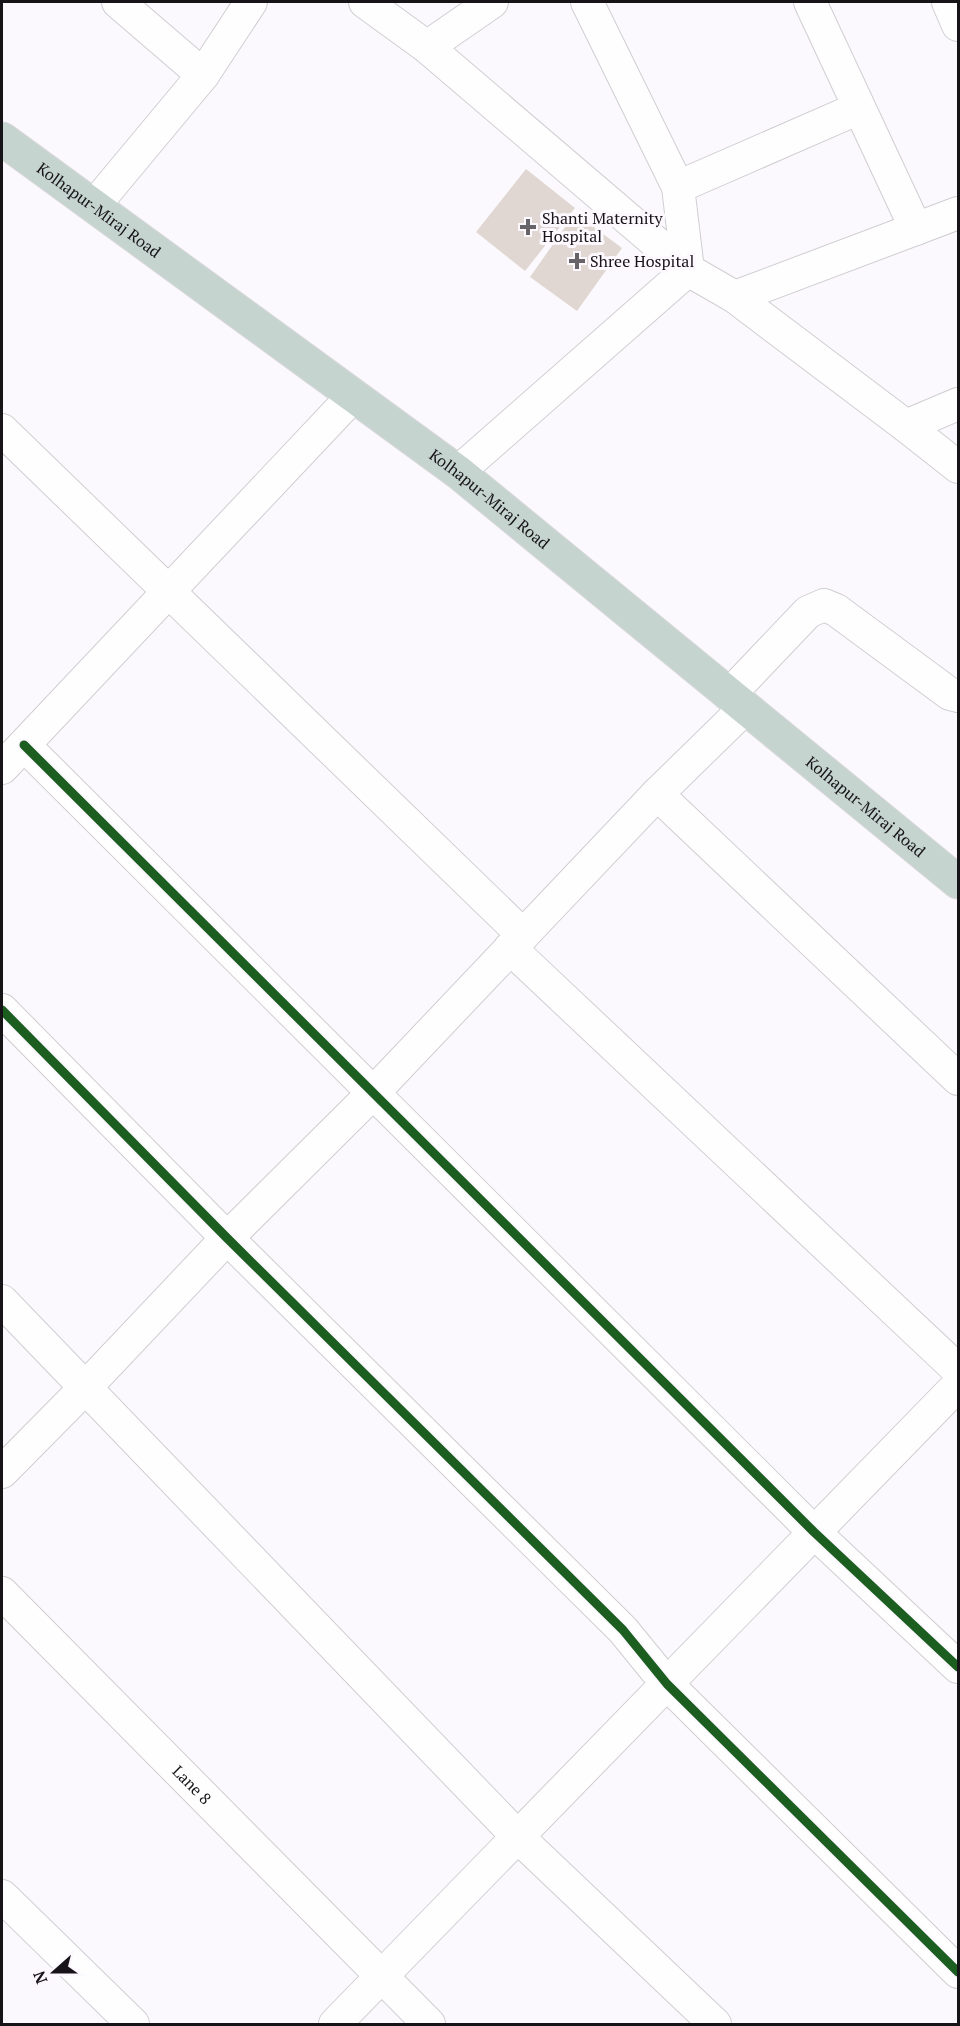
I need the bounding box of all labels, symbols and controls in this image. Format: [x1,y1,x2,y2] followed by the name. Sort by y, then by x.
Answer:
[32,157,165,263] street label: Kolhapur-Miraj Road
[542,207,664,247] place label: Shanti Maternity Hospital
[519,218,537,236] marker: Shanti Maternity Hospital
[590,250,694,272] place label: Shree Hospital
[568,252,586,270] marker: Shree Hospital
[425,444,554,554] street label: Kolhapur-Miraj Road
[801,751,930,862] street label: Kolhapur-Miraj Road
[168,1760,216,1809] street label: Lane 8
[24,1942,84,2002] north arrow
[28,1968,52,1987] text: N

